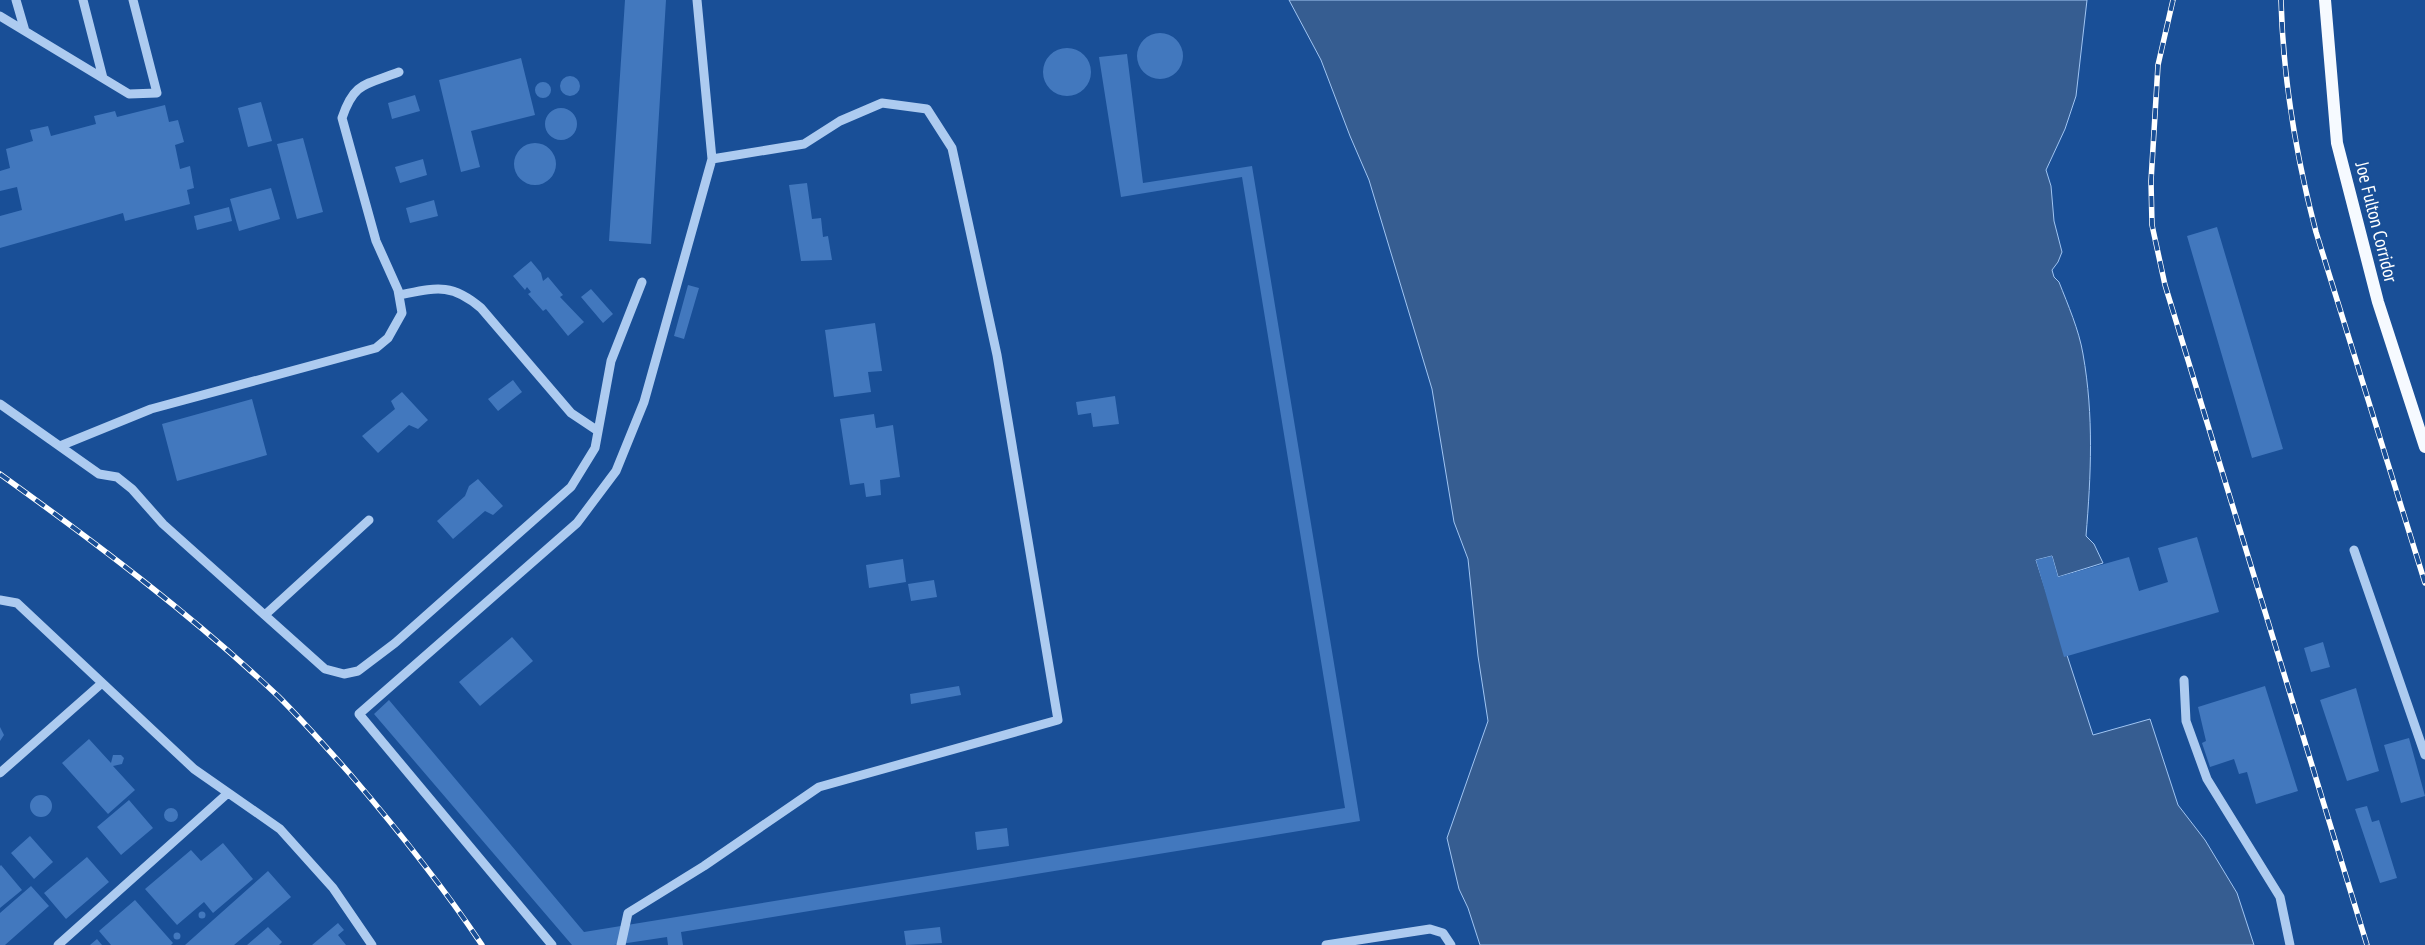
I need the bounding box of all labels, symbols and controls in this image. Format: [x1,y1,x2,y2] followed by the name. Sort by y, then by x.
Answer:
[2350,158,2404,286] street label: Joe Fulton Corridor

